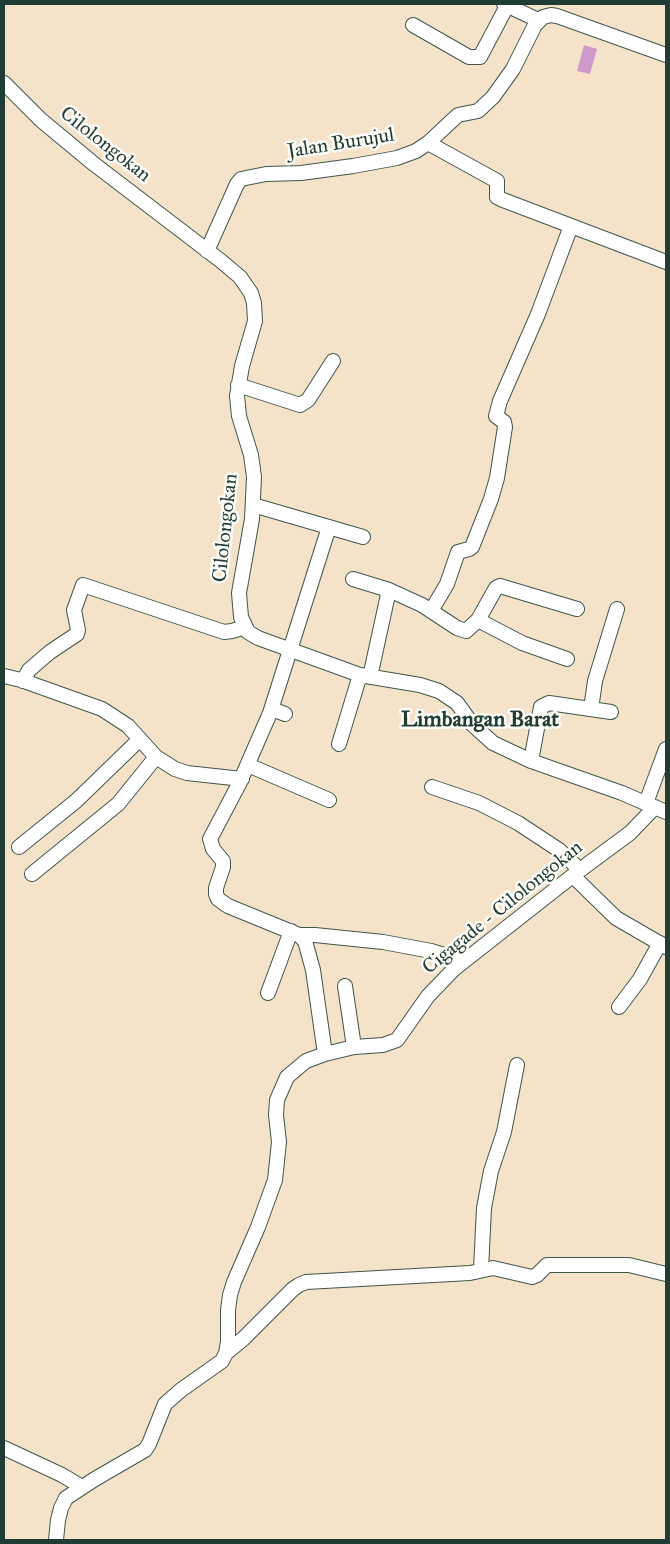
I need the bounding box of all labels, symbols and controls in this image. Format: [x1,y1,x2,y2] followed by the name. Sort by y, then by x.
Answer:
[55,102,155,188] street label: Cilolongokan
[286,124,396,164] street label: Jalan Burujul
[208,473,244,583] street label: Cilolongokan
[401,708,559,734] district label: Limbangan Barat
[418,836,588,980] street label: Cigagade - Cilolongokan

